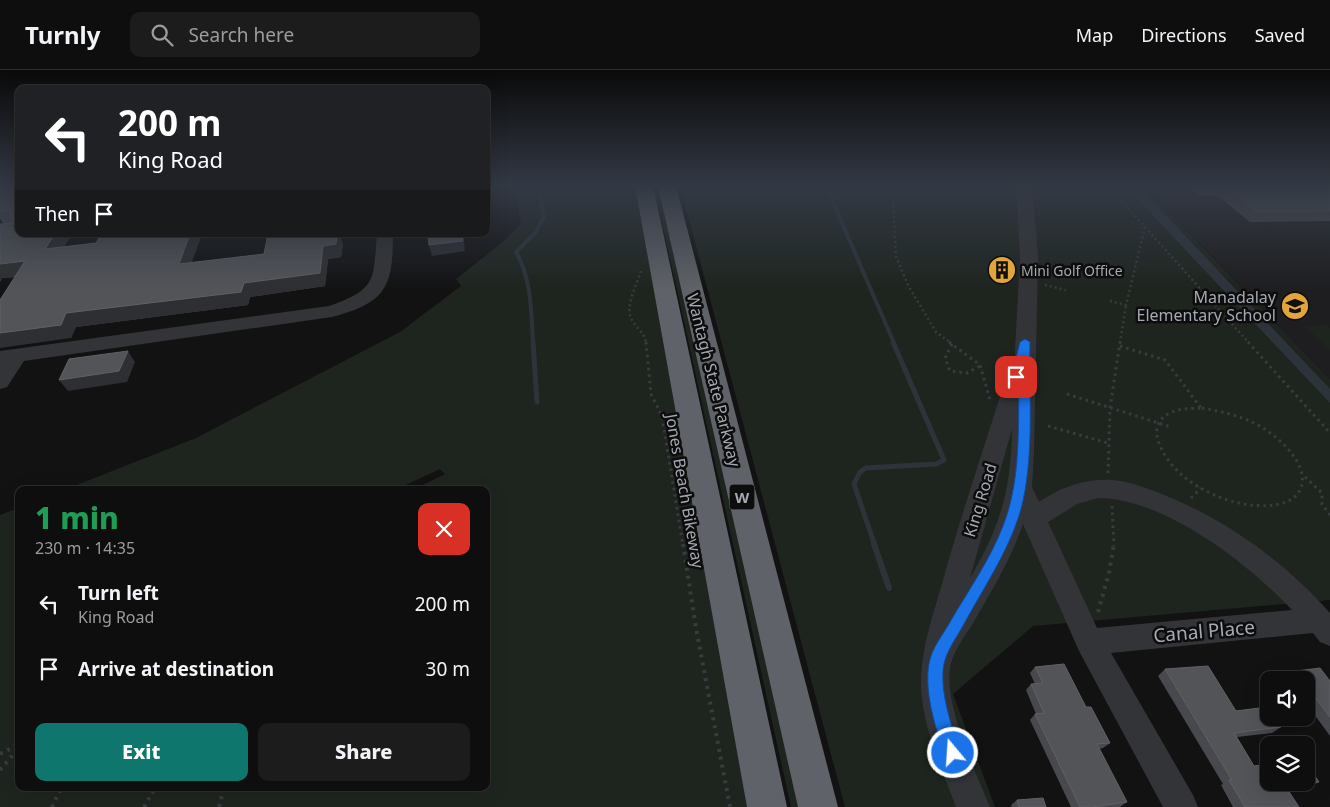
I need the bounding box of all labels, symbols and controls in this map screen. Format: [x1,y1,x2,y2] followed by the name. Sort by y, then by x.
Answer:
[130,12,480,57] search box
[25,18,100,51] text: Turnly
[148,21,176,49] icon: search
[188,22,294,48] text: Search here
[1076,23,1113,47] text: Map
[1141,23,1227,47] text: Directions
[1255,23,1305,47] text: Saved
[118,99,221,146] text: 200 m
[35,105,100,170] icon: left
[118,144,223,174] text: King Road
[90,200,118,228] icon: arrive
[35,201,80,227] text: Then
[987,255,1017,285] building icon: Mini Golf Office
[1021,261,1123,280] place label: Mini Golf Office
[1137,286,1277,326] place label: Manadalay Elementary School
[682,291,746,470] street label: Wantagh State Parkway
[1280,291,1310,321] school or university icon: Manadalay Elementary School
[995,356,1037,398] pin
[1002,363,1030,391] icon: arrive
[660,410,710,571] street label: Jones Beach Bikeway
[958,460,1002,540] street label: King Road
[730,484,754,510] road number: W
[35,497,119,538] text: 1 min
[418,503,470,555] button: close
[35,537,135,559] text: 230 m · 14:35
[78,580,159,606] text: Turn left
[35,590,63,618] icon: left
[415,591,470,617] text: 200 m
[78,606,154,628] text: King Road
[1152,614,1256,648] street label: Canal Place
[35,655,63,683] icon: arrive
[78,656,274,682] text: Arrive at destination
[426,656,470,682] text: 30 m
[1260,671,1315,791] map controls
[1260,671,1315,726] button: sound
[35,723,248,781] button: Exit
[258,723,470,781] button: Share
[926,726,978,778] position arrow
[1260,736,1315,791] button: layers

